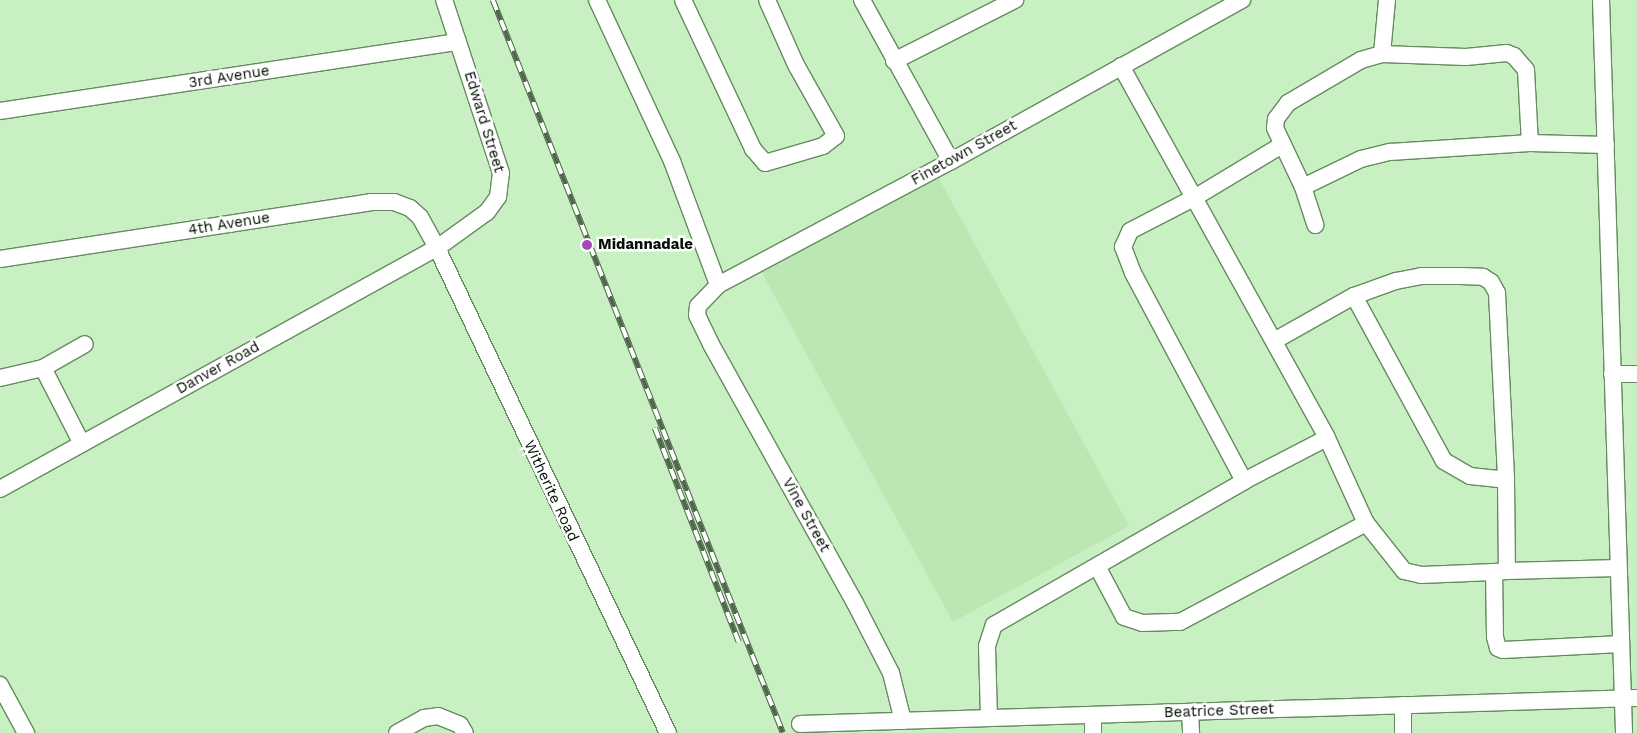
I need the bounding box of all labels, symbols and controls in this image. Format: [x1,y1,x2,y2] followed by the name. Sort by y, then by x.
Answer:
[187,62,271,92] street label: 3rd Avenue
[460,69,508,175] street label: Edward Street
[908,117,1020,189] street label: Finetown Street
[187,209,271,239] street label: 4th Avenue
[598,236,693,254] place label: Midannadale
[580,238,594,252] marker: Midannadale
[173,338,263,398] street label: Danver Road
[520,438,582,544] street label: Witherite Road
[778,475,834,555] street label: Vine Street
[1164,700,1274,722] street label: Beatrice Street

